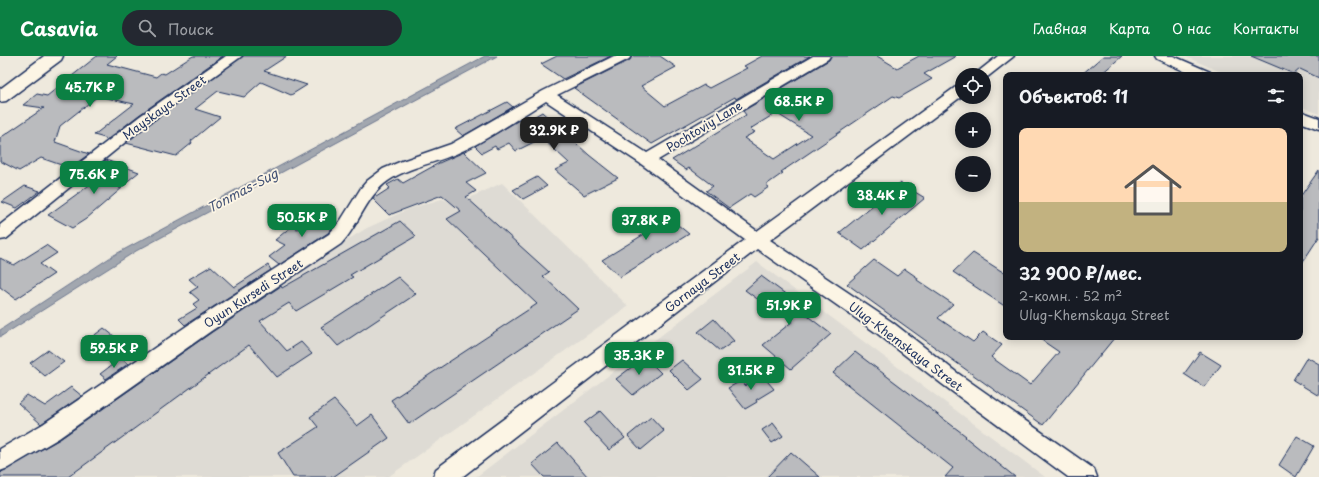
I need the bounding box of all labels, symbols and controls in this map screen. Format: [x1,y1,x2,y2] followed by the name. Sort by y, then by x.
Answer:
[122,10,402,46] search box
[20,14,98,42] text: Casavia
[136,17,158,39] icon: search
[168,17,214,40] text: Поиск
[1033,18,1087,39] text: Главная
[1109,18,1150,39] text: Карта
[1172,18,1211,39] text: О нас
[1233,18,1299,39] text: Контакты
[955,68,991,192] map controls
[955,68,991,104] button: locate
[119,70,210,143] street label: Mayskaya Street
[53,74,127,108] pin: 45.7K ₽
[65,77,115,96] text: 45.7K ₽
[1019,83,1128,109] text: Объектов: 11
[1265,85,1287,107] icon: filters
[762,88,836,122] pin: 68.5K ₽
[774,91,824,110] text: 68.5K ₽
[662,96,746,156] street label: Pochtoviy Lane
[955,112,991,148] button: +
[517,117,591,151] pin: 32.9K ₽
[529,120,579,139] text: 32.9K ₽
[1117,154,1189,226] icon: home
[955,156,991,192] button: −
[57,161,131,195] pin: 75.6K ₽
[203,163,282,217] water label: Tonmas-Sug
[69,164,119,183] text: 75.6K ₽
[845,182,919,216] pin: 38.4K ₽
[856,185,908,204] text: 38.4K ₽
[265,204,339,238] pin: 50.5K ₽
[276,207,328,226] text: 50.5K ₽
[609,207,683,241] pin: 37.8K ₽
[621,210,671,229] text: 37.8K ₽
[661,248,743,316] street label: Gornaya Street
[200,254,306,332] street label: Oyun Kursedi Street
[1019,260,1142,286] text: 32 900 ₽/мес.
[1019,286,1122,305] text: 2-комн. · 52 m²
[752,292,826,326] pin: 51.9K ₽
[766,295,812,314] text: 51.9K ₽
[845,297,967,395] street label: Ulug-Khemskaya Street
[1019,305,1169,324] text: Ulug-Khemskaya Street
[77,335,151,369] pin: 59.5K ₽
[90,338,138,357] text: 59.5K ₽
[602,342,676,376] pin: 35.3K ₽
[614,345,664,364] text: 35.3K ₽
[714,357,788,391] pin: 31.5K ₽
[727,360,775,379] text: 31.5K ₽

